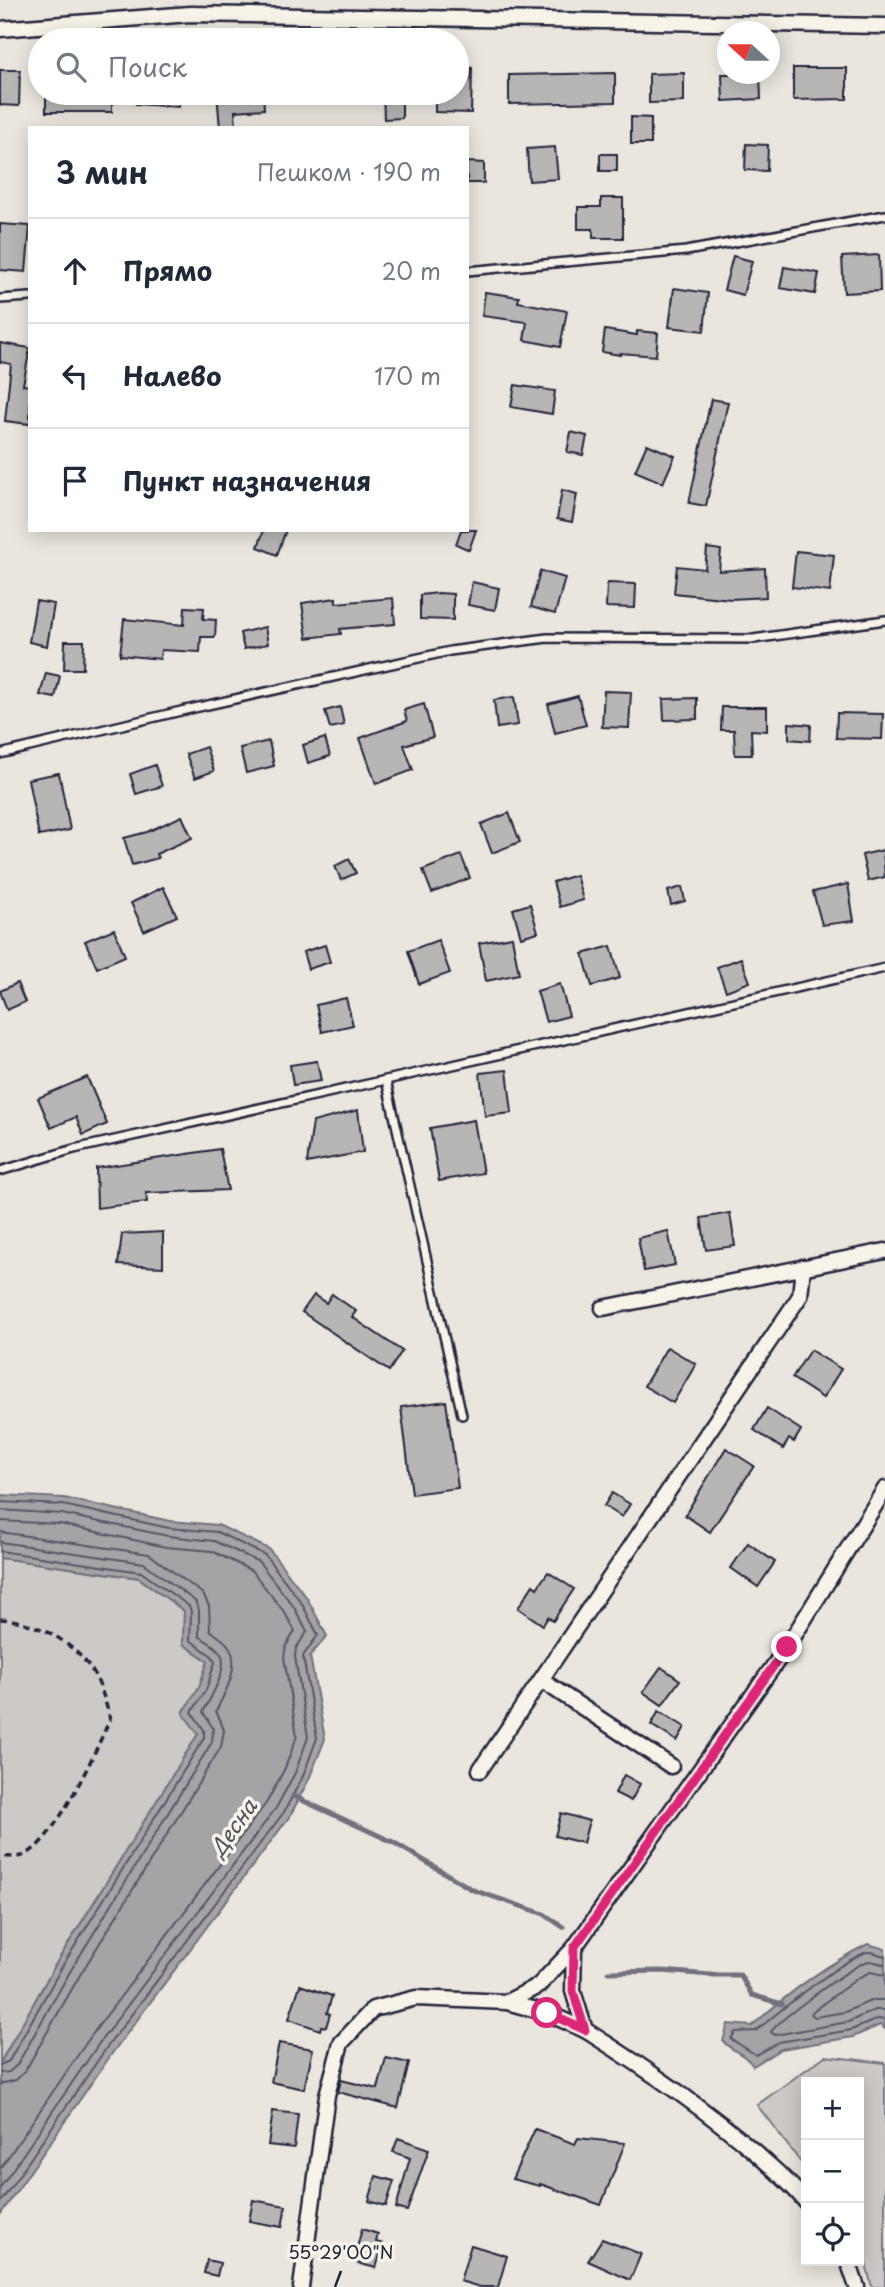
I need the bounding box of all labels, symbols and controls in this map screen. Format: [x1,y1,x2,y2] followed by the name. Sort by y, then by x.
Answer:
[717,21,780,84] north arrow
[28,28,469,105] search box
[108,47,187,86] text: Поиск
[52,48,90,86] icon: search
[56,149,148,194] text: 3 мин
[257,154,441,189] text: Пешком · 190 m
[123,251,212,290] text: Прямо
[56,252,94,290] icon: ahead
[382,253,441,288] text: 20 m
[123,356,221,395] text: Налево
[56,357,94,395] icon: left
[374,358,441,393] text: 170 m
[123,461,371,500] text: Пункт назначения
[56,462,94,500] icon: arrive
[771,1631,802,1662] route end
[200,1791,264,1864] water label: Десна
[531,1997,562,2028] route start
[801,2077,864,2266] map controls
[801,2077,864,2140] button: +
[801,2140,864,2203] button: −
[801,2203,864,2266] button: locate
[288,2238,394,2265] text: 55°29'00"N

